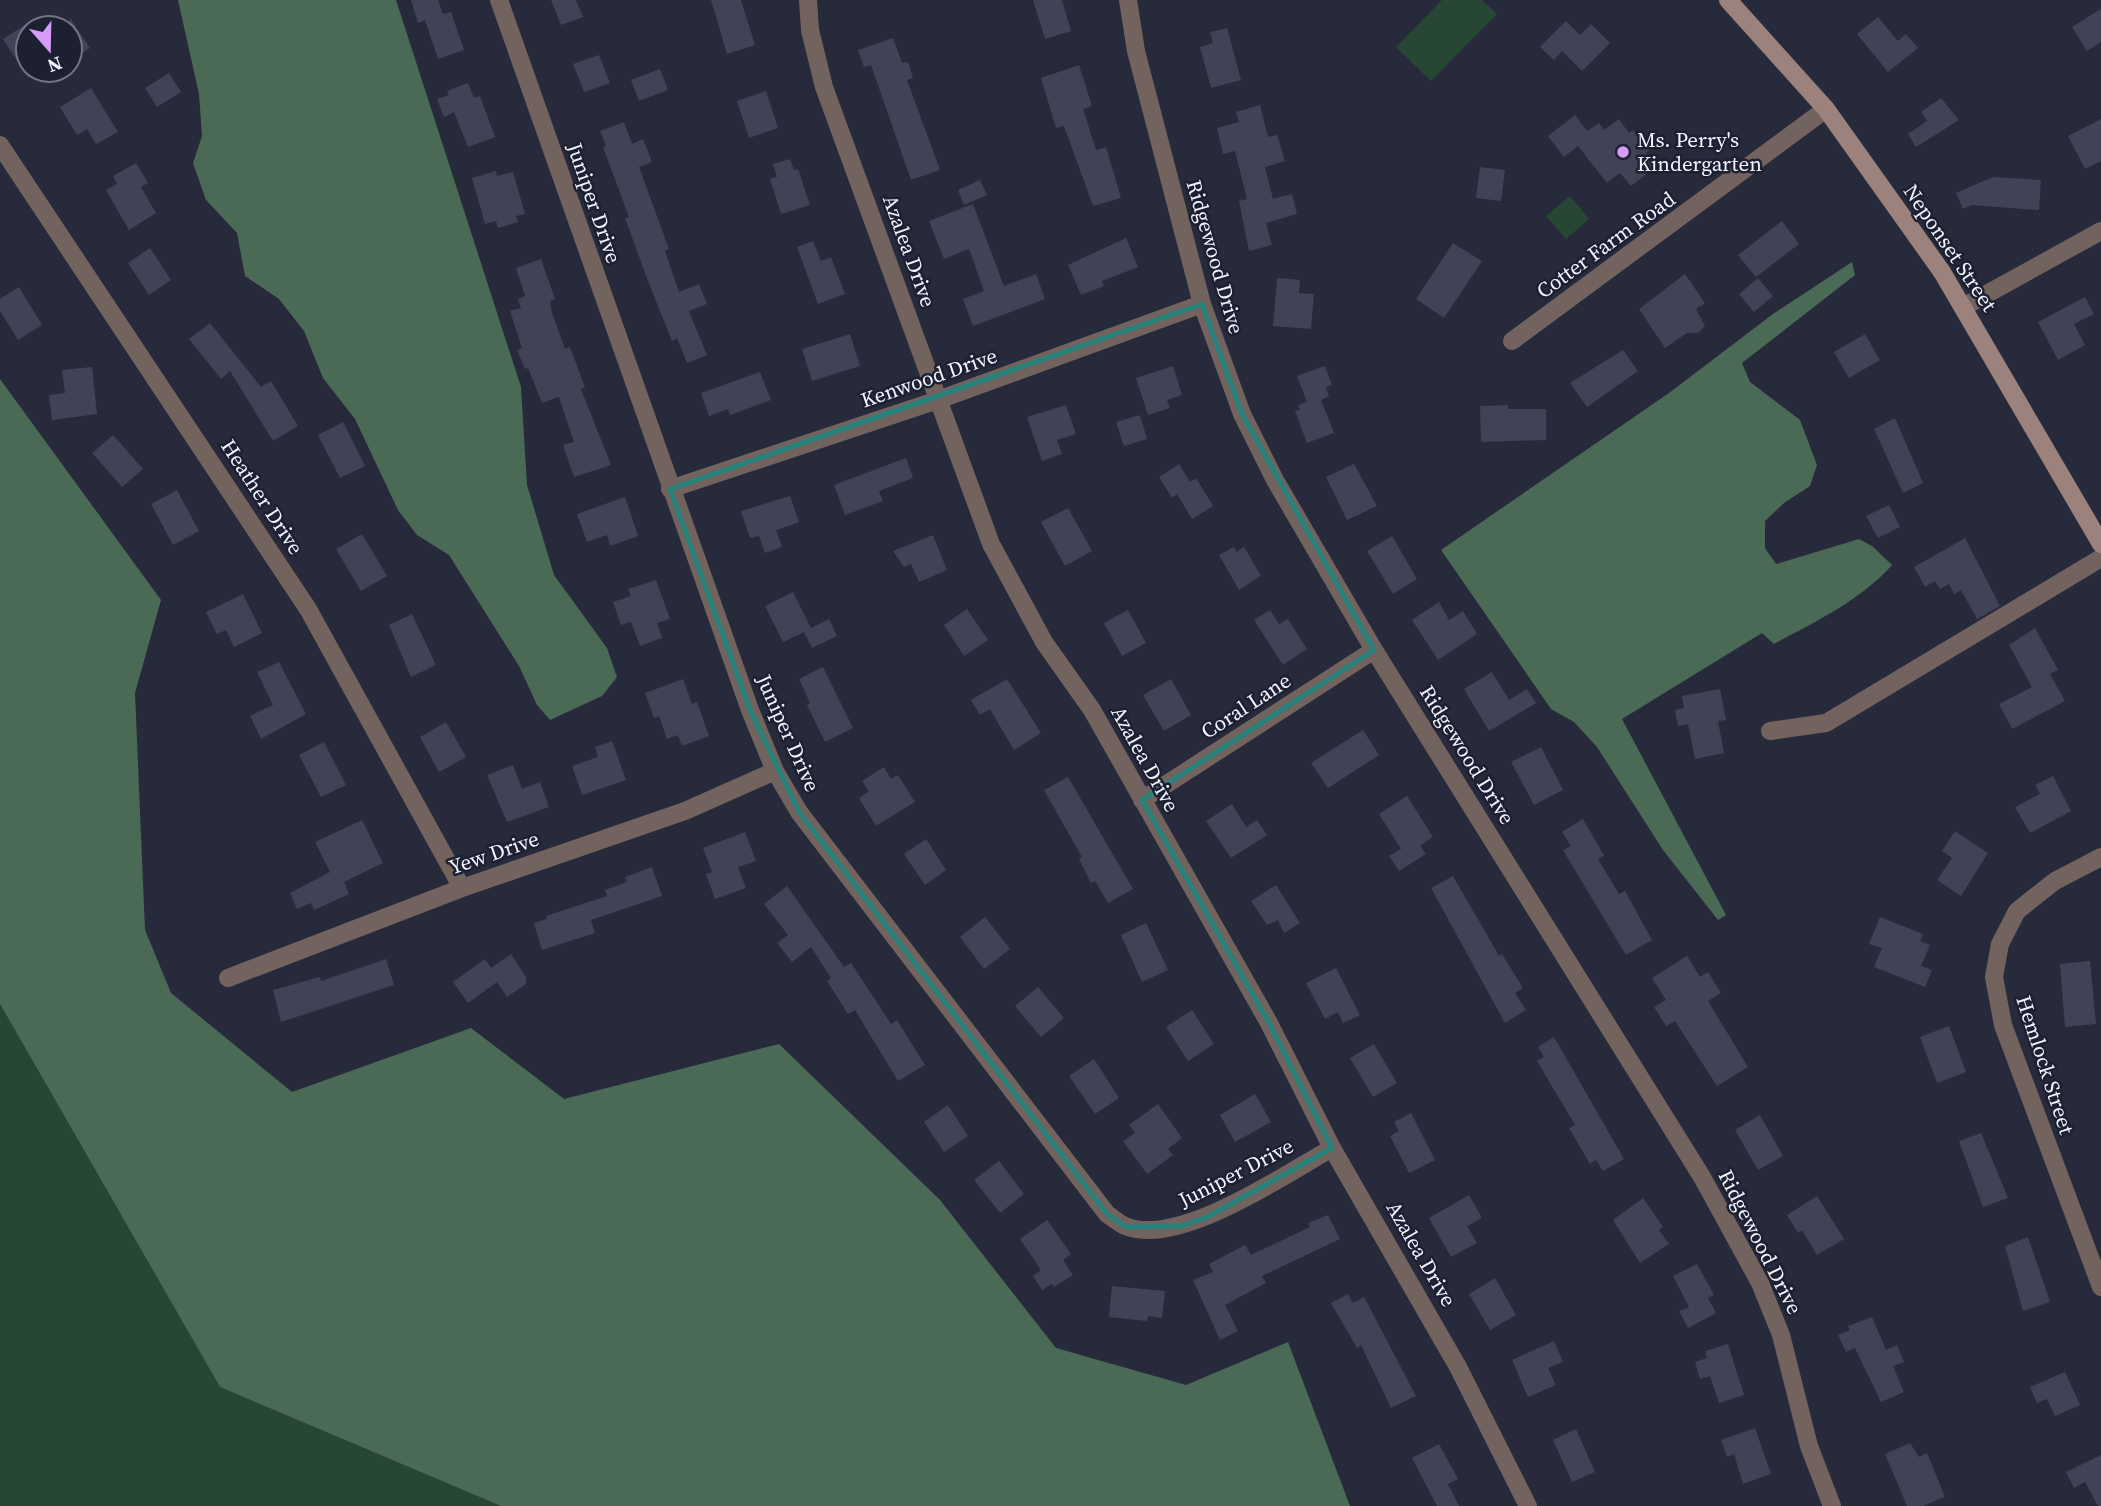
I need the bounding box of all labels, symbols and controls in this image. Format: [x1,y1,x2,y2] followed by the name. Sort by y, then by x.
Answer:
[14,14,84,84] north arrow
[44,50,66,80] text: N
[1637,125,1762,178] place label: Ms. Perry's Kindergarten
[560,138,629,267] street label: Juniper Drive
[1615,144,1631,160] marker: Ms. Perry's Kindergarten
[1180,176,1251,337] street label: Ridgewood Drive
[1897,178,2004,317] street label: Neponset Street
[1530,184,1681,305] street label: Cotter Farm Road
[876,191,943,311] street label: Azalea Drive
[857,341,1001,414] street label: Kenwood Drive
[214,434,310,560] street label: Heather Drive
[1195,666,1296,745] street label: Coral Lane
[749,669,827,796] street label: Juniper Drive
[1413,680,1522,830] street label: Ridgewood Drive
[1104,700,1187,817] street label: Azalea Drive
[445,824,543,881] street label: Yew Drive
[2009,992,2082,1138] street label: Hemlock Street
[1172,1131,1298,1214] street label: Juniper Drive
[1711,1164,1809,1319] street label: Ridgewood Drive
[1380,1196,1463,1312] street label: Azalea Drive

